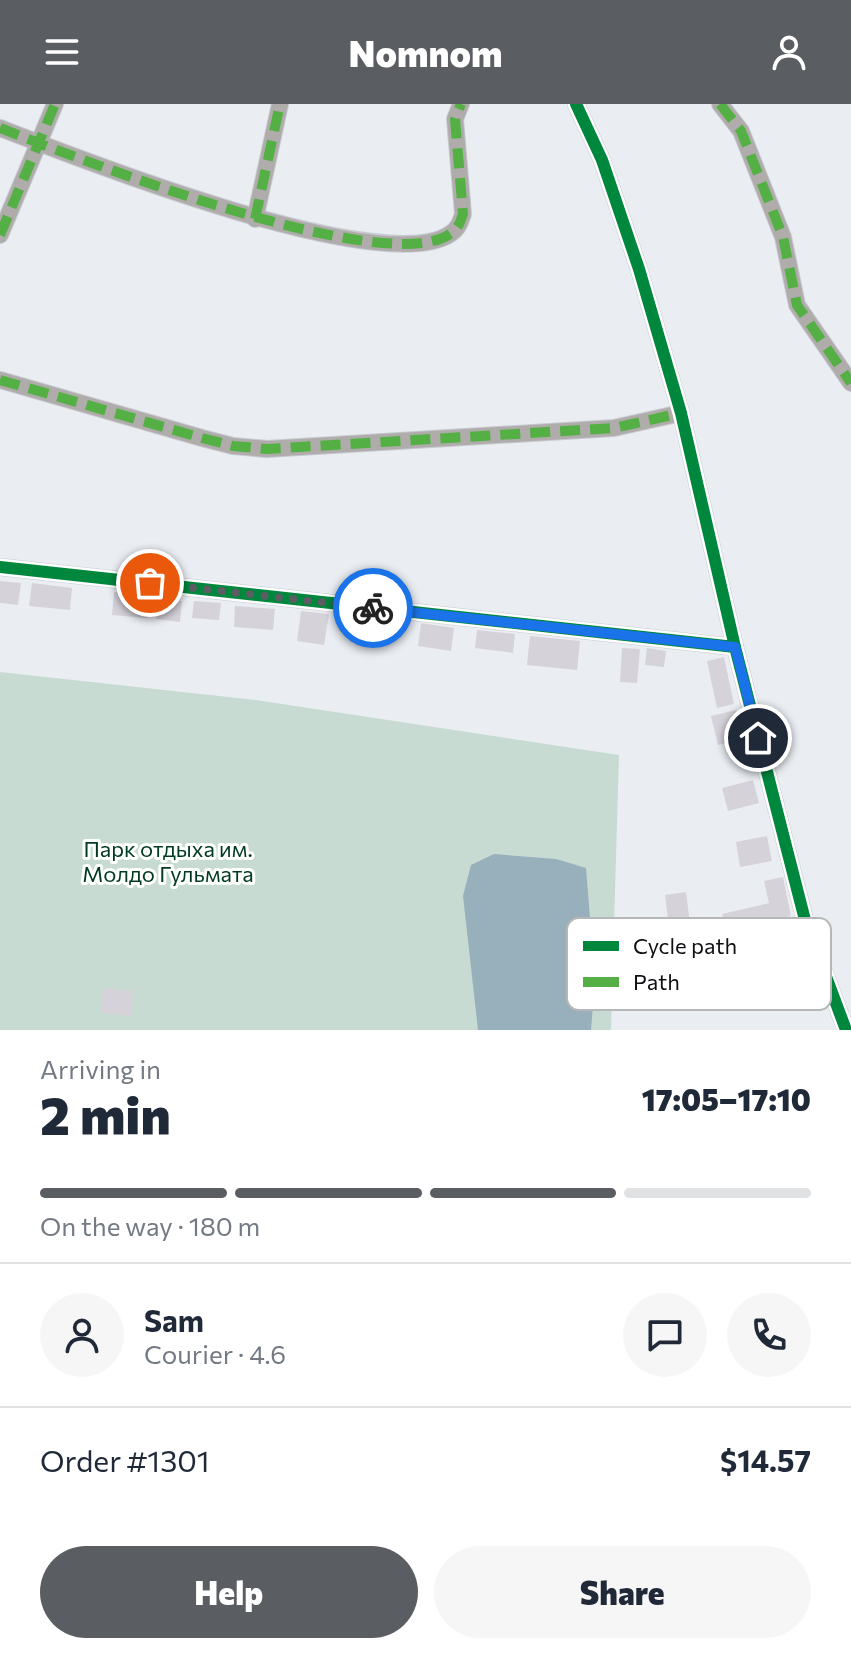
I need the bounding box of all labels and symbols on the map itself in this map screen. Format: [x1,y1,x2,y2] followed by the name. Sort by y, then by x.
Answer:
[116,549,184,617] pin
[333,568,413,648] courier
[724,704,792,772] pin
[82,835,254,887] park label: Парк отдыха им. Молдо Гульмата
[567,918,831,1010] legend
[633,932,737,959] text: Cycle path
[633,968,680,995] text: Path

